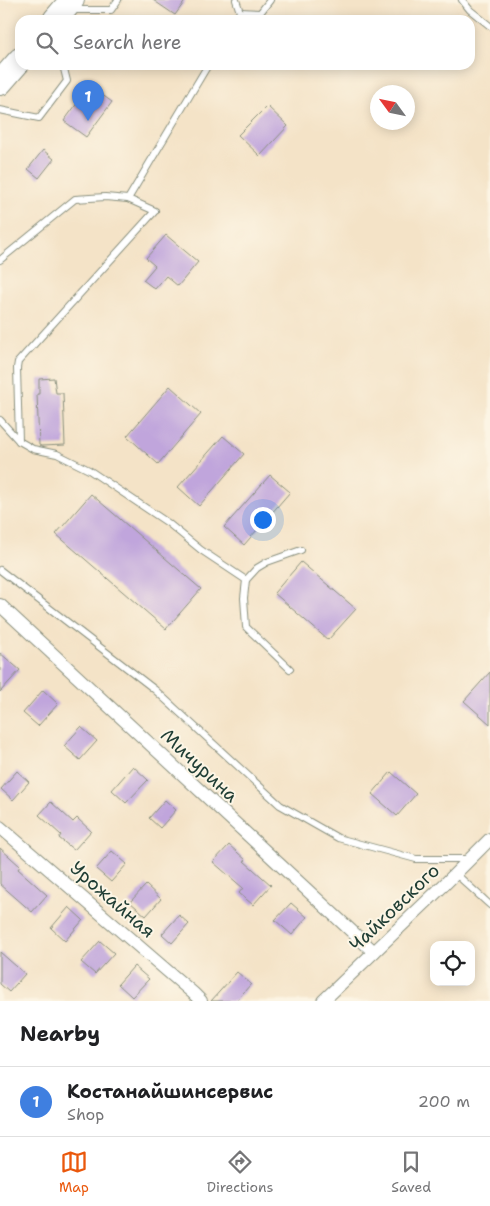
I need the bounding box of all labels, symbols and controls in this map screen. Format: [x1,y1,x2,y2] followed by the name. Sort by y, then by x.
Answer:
[15,15,475,70] search box
[33,29,61,57] icon: search
[73,30,182,55] text: Search here
[72,80,104,121] pin: 1
[370,85,415,130] north arrow
[250,507,276,533] your location
[155,723,244,808] street label: Мичурина
[65,855,161,943] street label: Урожайная
[344,858,445,957] street label: Чайковского
[430,941,475,986] map controls
[430,941,475,986] button: locate
[20,1020,100,1048] text: Nearby
[67,1079,273,1104] text: Костанайшинсервис
[32,1091,40,1112] text: 1
[418,1091,470,1112] text: 200 m
[67,1104,104,1125] text: Shop
[59,1148,89,1196] tab: Map
[207,1148,273,1196] tab: Directions
[391,1148,431,1196] tab: Saved

